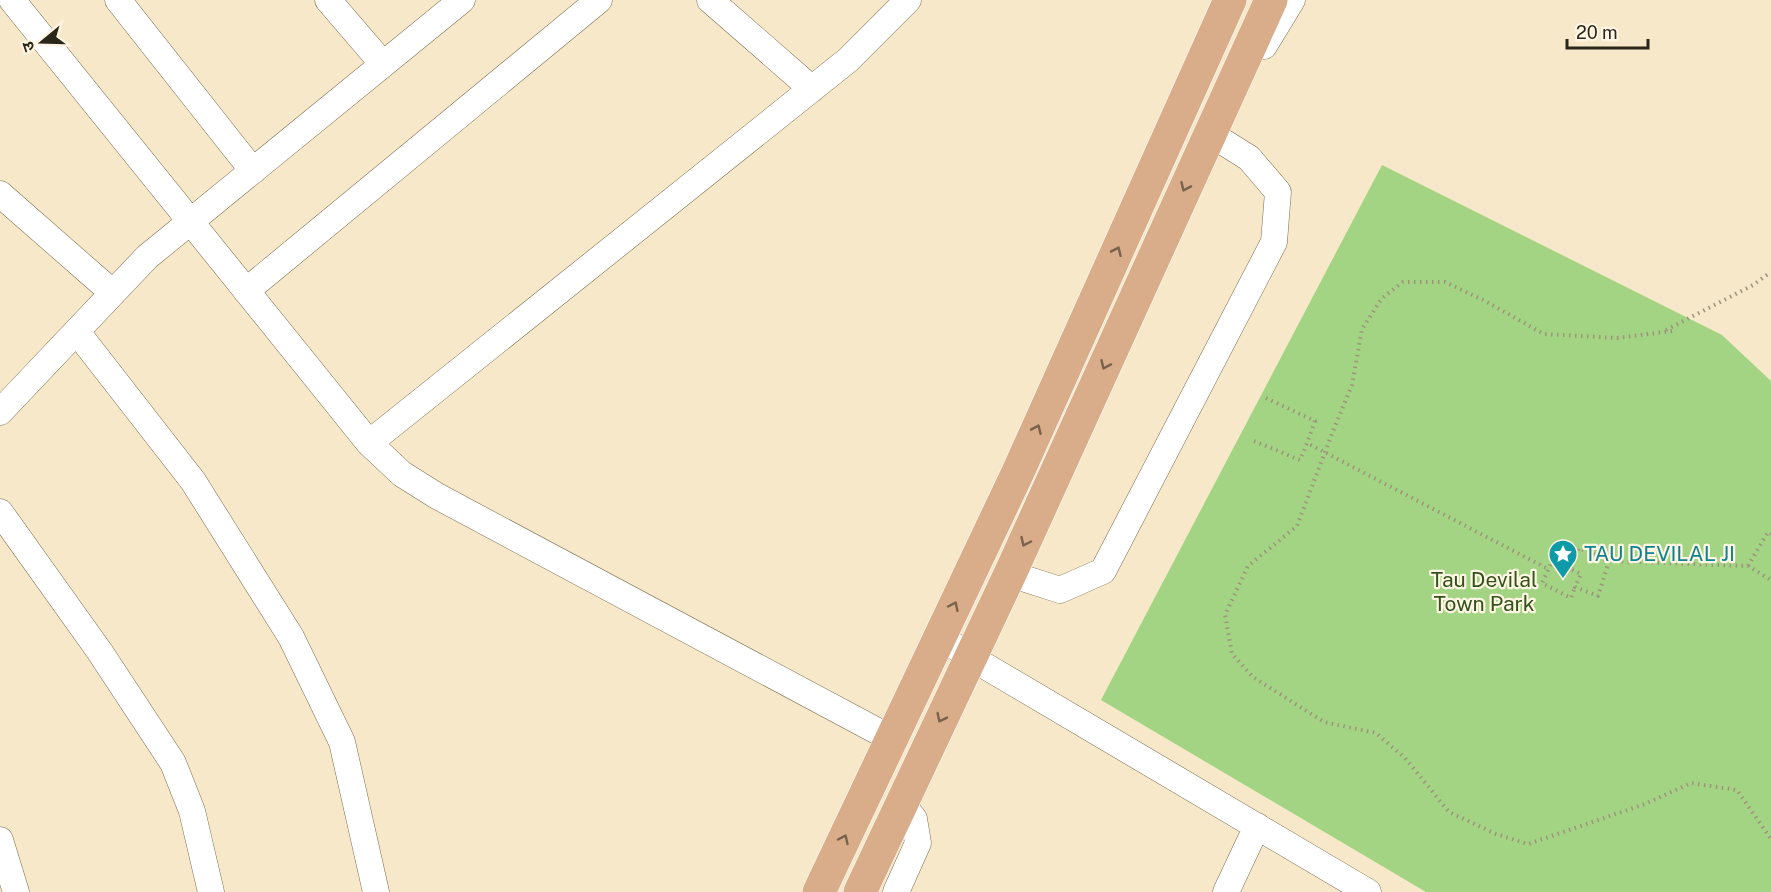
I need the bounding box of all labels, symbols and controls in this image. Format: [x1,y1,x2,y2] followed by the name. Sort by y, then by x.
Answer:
[12,12,72,72] north arrow
[1567,12,1648,50] scale bar
[1576,22,1618,43] text: 20 m
[18,39,39,54] text: उ
[1181,180,1193,191] one-way arrow
[1110,247,1122,258] one-way arrow
[1101,358,1113,369] one-way arrow
[1030,425,1042,436] one-way arrow
[1020,536,1032,547] one-way arrow
[1547,538,1579,580] place icon: TAU DEVILAL JI
[1584,541,1735,566] place label: TAU DEVILAL JI
[1431,567,1537,616] park label: Tau Devilal Town Park
[947,601,959,612] one-way arrow
[936,712,948,723] one-way arrow
[837,835,849,846] one-way arrow

